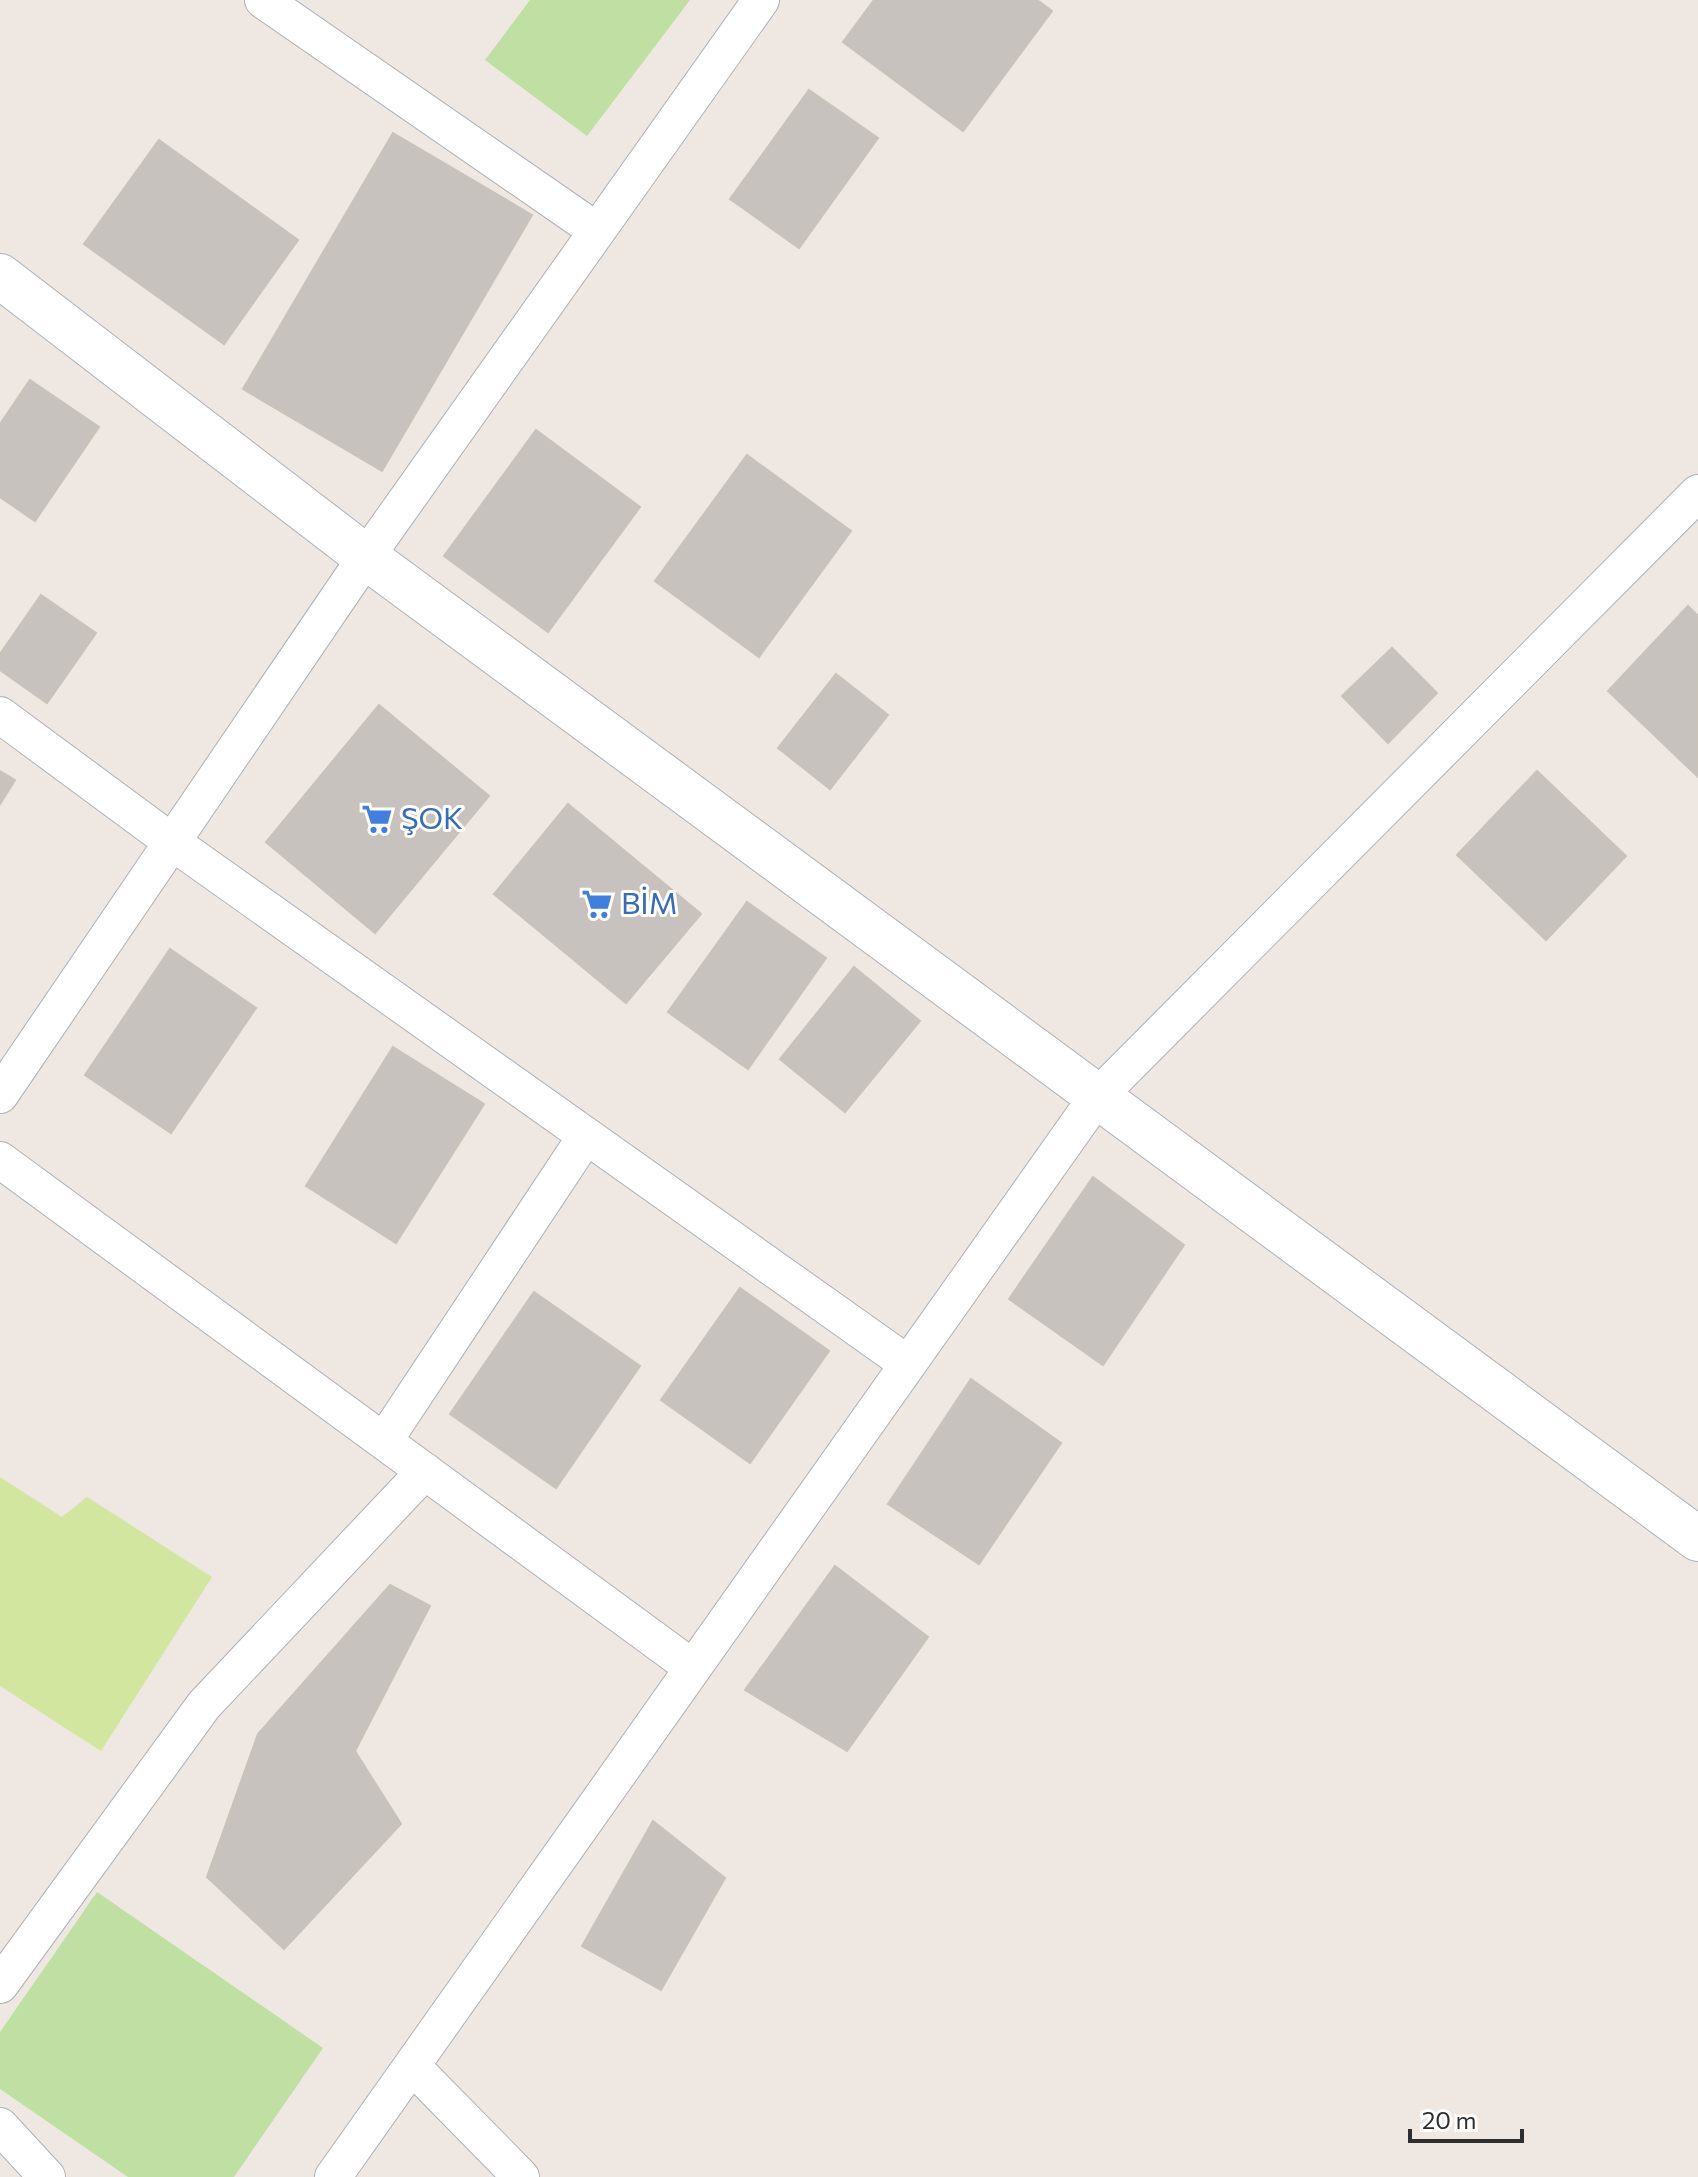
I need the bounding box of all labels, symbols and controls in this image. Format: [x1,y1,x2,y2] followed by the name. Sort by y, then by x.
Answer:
[401,798,463,835] place label: ŞOK
[360,802,394,836] supermarket icon: ŞOK
[621,883,677,920] place label: BİM
[580,887,614,921] supermarket icon: BİM
[1410,2093,1522,2143] scale bar
[1422,2105,1476,2134] text: 20 m

